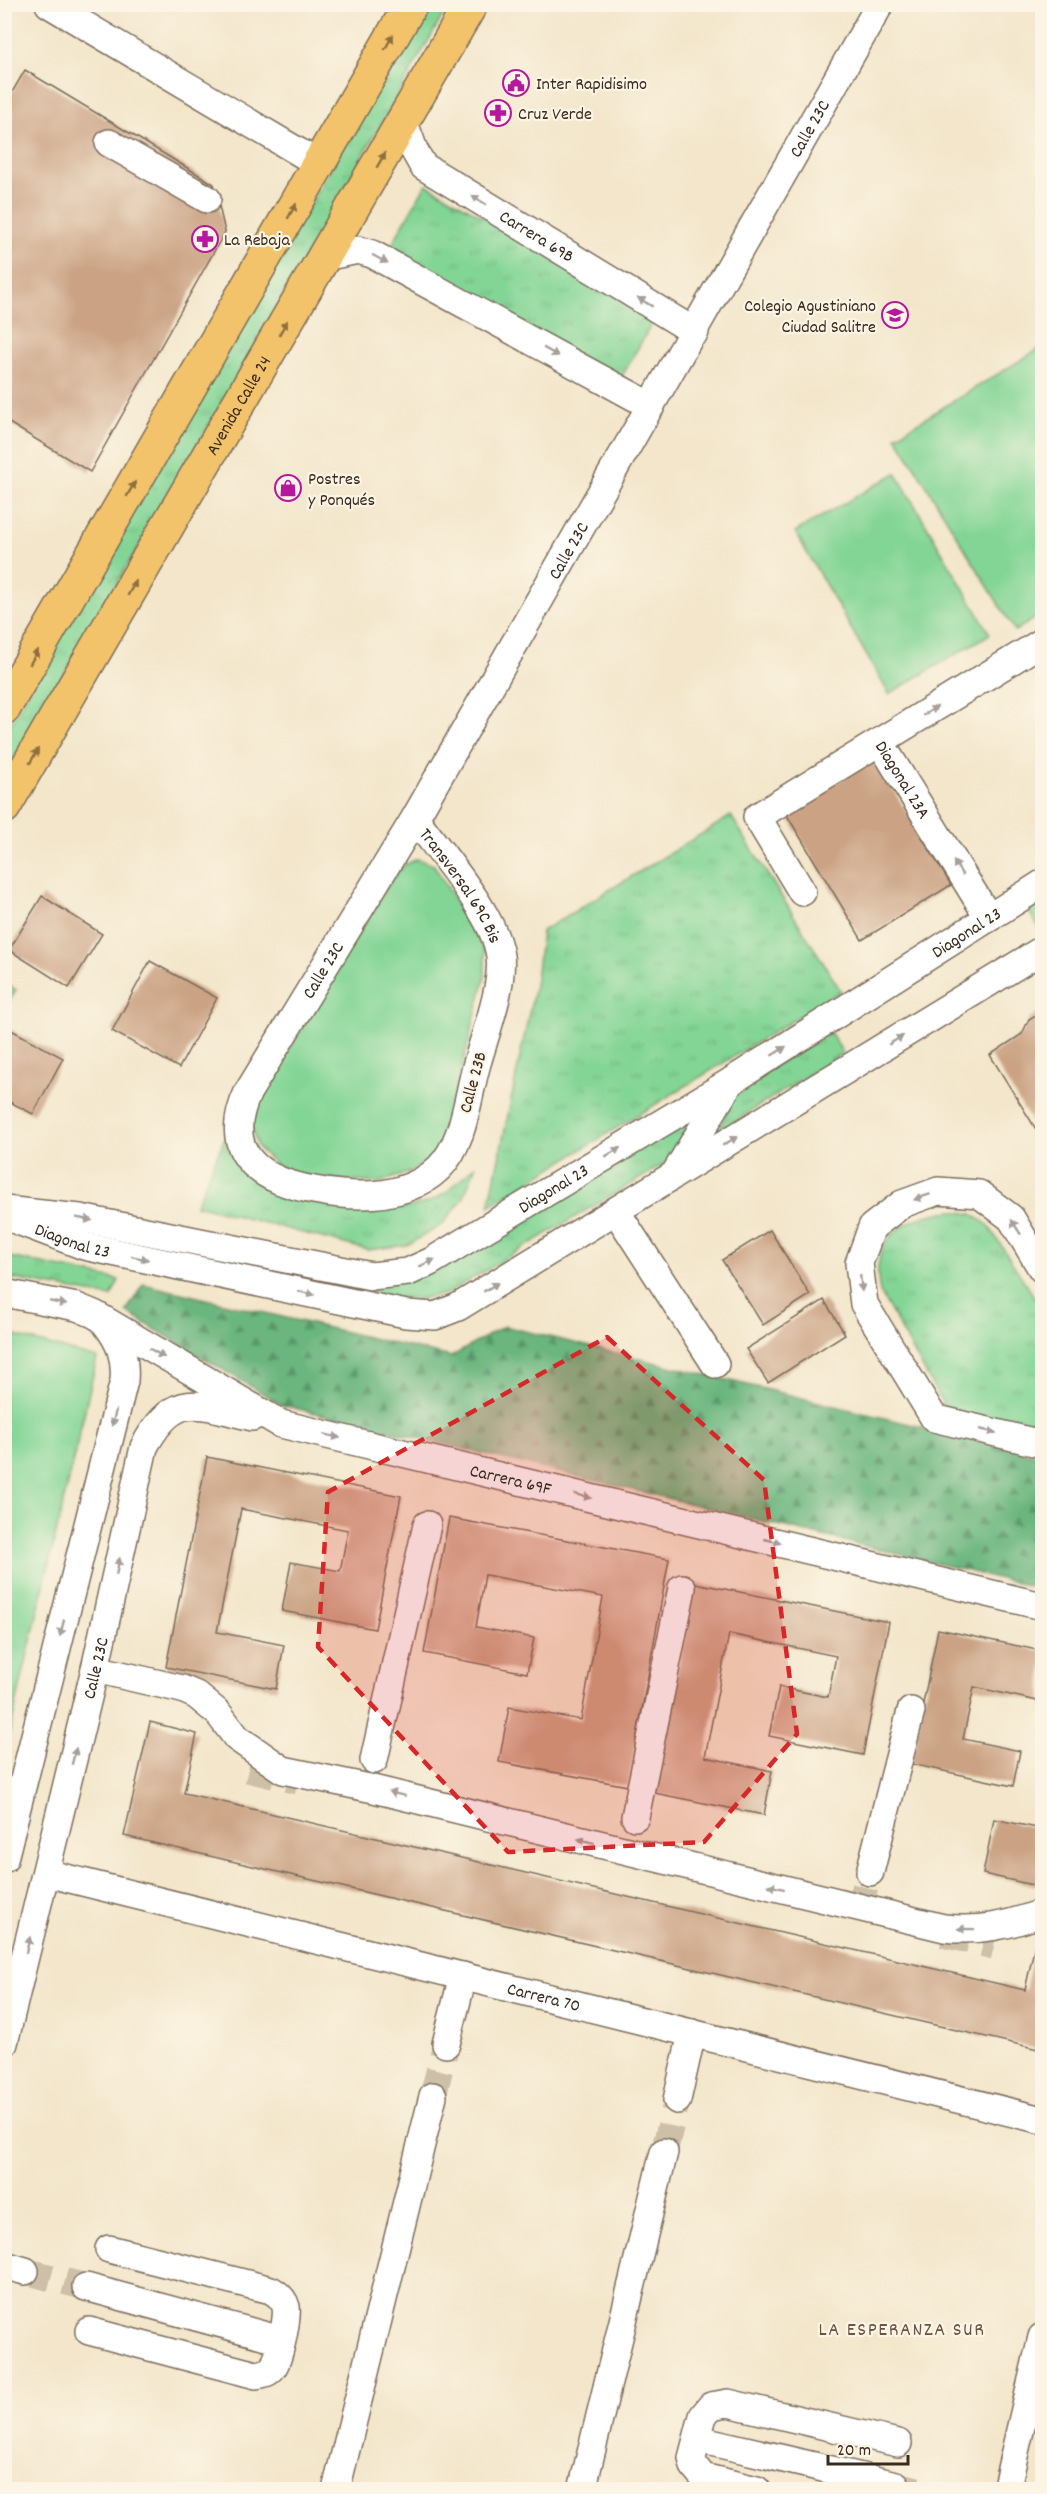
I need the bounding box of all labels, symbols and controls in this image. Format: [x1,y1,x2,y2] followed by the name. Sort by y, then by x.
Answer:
[384,33,394,50] one-way arrow
[501,68,531,98] public building icon: Inter Rapidisimo
[536,73,647,98] place label: Inter Rapidisimo
[785,96,838,163] street label: Calle 23C
[483,98,513,128] pharmacy icon: Cruz Verde
[518,103,592,128] place label: Cruz Verde
[375,152,386,168] one-way arrow
[471,195,487,206] one-way arrow
[286,202,296,219] one-way arrow
[494,205,578,270] street label: Carrera 69B
[190,224,220,254] pharmacy icon: La Rebaja
[224,229,291,254] place label: La Rebaja
[372,254,389,264] one-way arrow
[744,295,876,341] place label: Colegio Agustiniano Ciudad Salitre
[636,297,653,307] one-way arrow
[880,300,910,330] school or university icon: Colegio Agustiniano Ciudad Salitre
[278,319,288,336] one-way arrow
[543,347,560,357] one-way arrow
[201,352,279,461] street label: Avenida Calle 24
[308,468,375,514] place label: Postres y Ponqués
[273,473,303,503] shop icon: Postres y Ponqués
[126,480,136,497] one-way arrow
[544,518,597,585] street label: Calle 23C
[127,579,137,596] one-way arrow
[28,649,38,666] one-way arrow
[922,706,938,717] one-way arrow
[867,737,935,825] street label: Diagonal 23A
[29,747,39,764] one-way arrow
[412,824,506,947] street label: Transversal 69C Bis
[952,860,963,876] one-way arrow
[928,903,1007,966] street label: Diagonal 23
[298,938,352,1004] street label: Calle 23C
[888,1034,904,1045] one-way arrow
[771,1045,787,1056] one-way arrow
[454,1049,495,1116] street label: Calle 23B
[722,1136,738,1147] one-way arrow
[605,1147,621,1158] one-way arrow
[514,1160,594,1221] street label: Diagonal 23
[912,1193,930,1203] one-way arrow
[74,1214,93,1223] one-way arrow
[30,1218,112,1266] street label: Diagonal 23
[1010,1219,1021,1235] one-way arrow
[131,1254,150,1263] one-way arrow
[419,1259,436,1268] one-way arrow
[857,1274,866,1293] one-way arrow
[483,1281,499,1292] one-way arrow
[297,1288,316,1298] one-way arrow
[48,1299,67,1308] one-way arrow
[149,1348,166,1358] one-way arrow
[109,1409,119,1428] one-way arrow
[979,1427,998,1436] one-way arrow
[323,1431,341,1441] one-way arrow
[467,1460,554,1503] street label: Carrera 69F
[574,1491,592,1501] one-way arrow
[763,1537,782,1547] one-way arrow
[114,1556,123,1575] one-way arrow
[57,1619,67,1637] one-way arrow
[78,1635,117,1702] street label: Calle 23C
[70,1747,80,1765] one-way arrow
[387,1789,406,1799] one-way arrow
[577,1835,595,1845] one-way arrow
[766,1881,785,1891] one-way arrow
[956,1924,975,1934] one-way arrow
[24,1936,34,1954] one-way arrow
[504,1978,583,2020] street label: Carrera 70
[819,2317,985,2345] district label: LA ESPERANZA SUR
[828,2428,908,2466] scale bar
[837,2439,871,2464] text: 20 m

